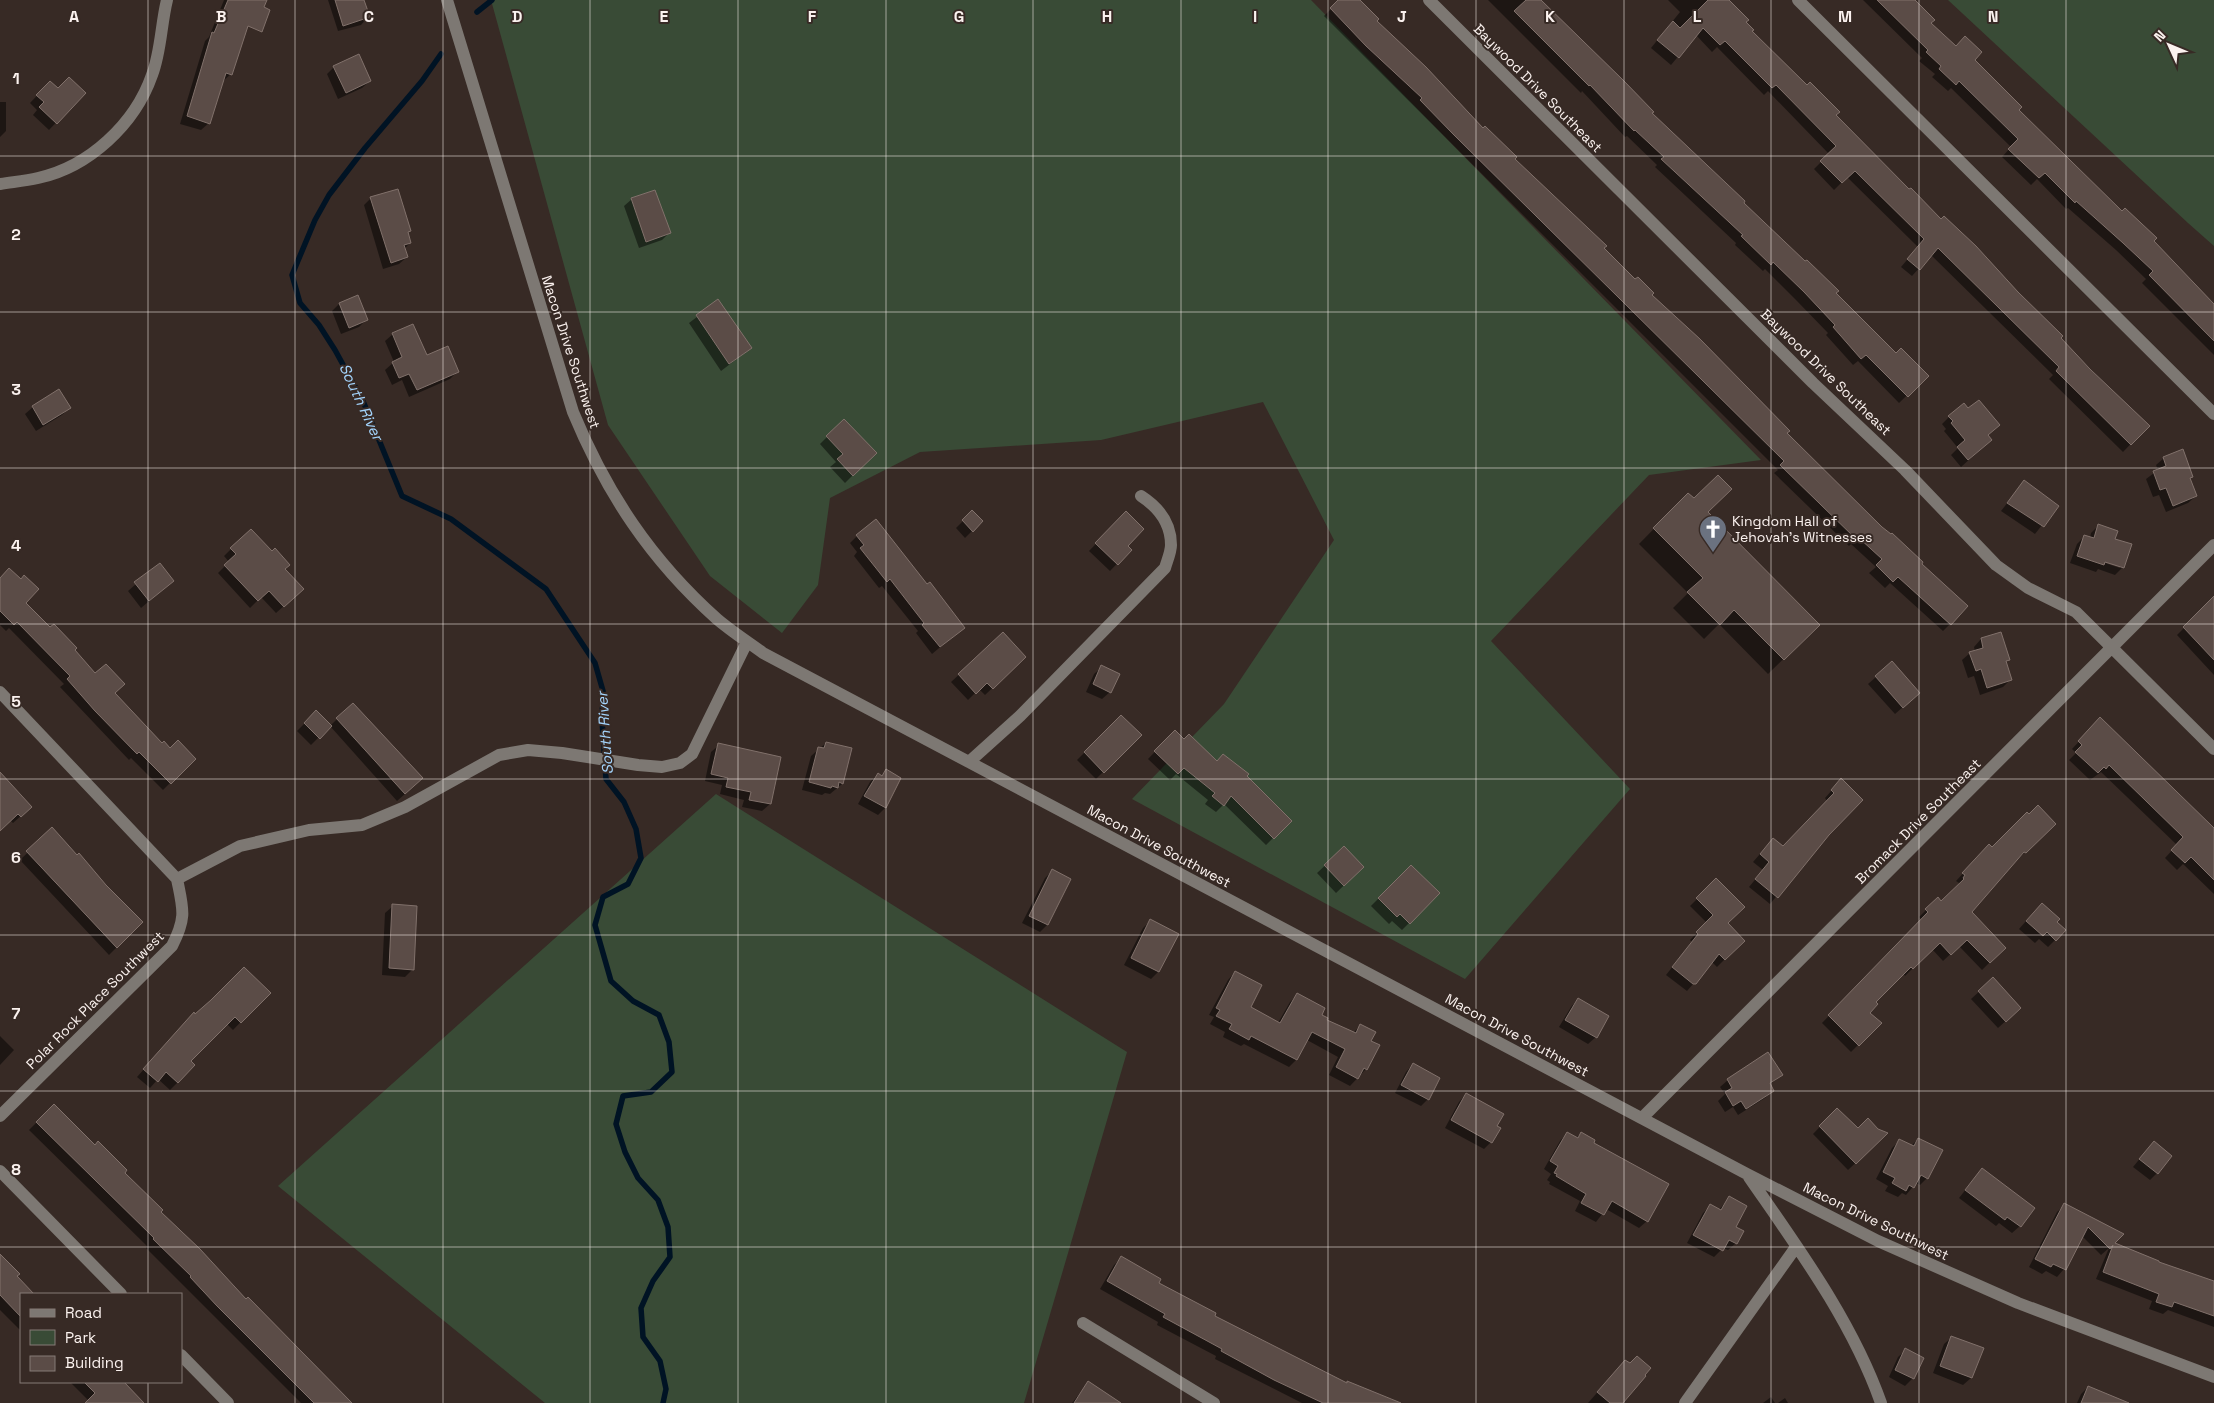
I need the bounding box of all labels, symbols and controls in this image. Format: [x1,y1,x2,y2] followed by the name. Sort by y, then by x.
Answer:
[69,6,79,27] text: A
[216,6,226,27] text: B
[364,6,374,27] text: C
[512,6,522,27] text: D
[660,6,669,27] text: E
[808,6,817,27] text: F
[954,6,964,27] text: G
[1102,6,1112,27] text: H
[1253,6,1257,27] text: I
[1397,6,1407,27] text: J
[1545,6,1555,27] text: K
[1693,6,1702,27] text: L
[1838,6,1852,27] text: M
[1988,6,1998,27] text: N
[1470,20,1606,156] street label: Baywood Drive Southeast
[2144,20,2194,70] north arrow
[2150,26,2169,46] text: N
[12,68,20,89] text: 1
[11,224,21,245] text: 2
[538,273,604,431] street label: Macon Drive Southwest
[1757,305,1895,439] street label: Baywood Drive Southeast
[335,360,388,445] water label: South River
[11,379,21,400] text: 3
[1732,512,1872,546] place label: Kingdom Hall of Jehovah’s Witnesses
[1698,514,1728,553] church icon: Kingdom Hall of Jehovah’s Witnesses
[11,535,21,556] text: 4
[592,690,617,775] water label: South River
[11,691,21,712] text: 5
[1851,754,1985,888] street label: Bromack Drive Southeast
[1084,800,1234,892] street label: Macon Drive Southwest
[11,847,21,868] text: 6
[22,927,168,1073] street label: Polar Rock Place Southwest
[1442,989,1592,1081] street label: Macon Drive Southwest
[12,1003,21,1024] text: 7
[11,1159,21,1180] text: 8
[1800,1178,1952,1264] street label: Macon Drive Southwest
[20,1293,182,1383] legend
[65,1303,102,1322] text: Road
[65,1328,96,1347] text: Park
[65,1353,124,1372] text: Building

